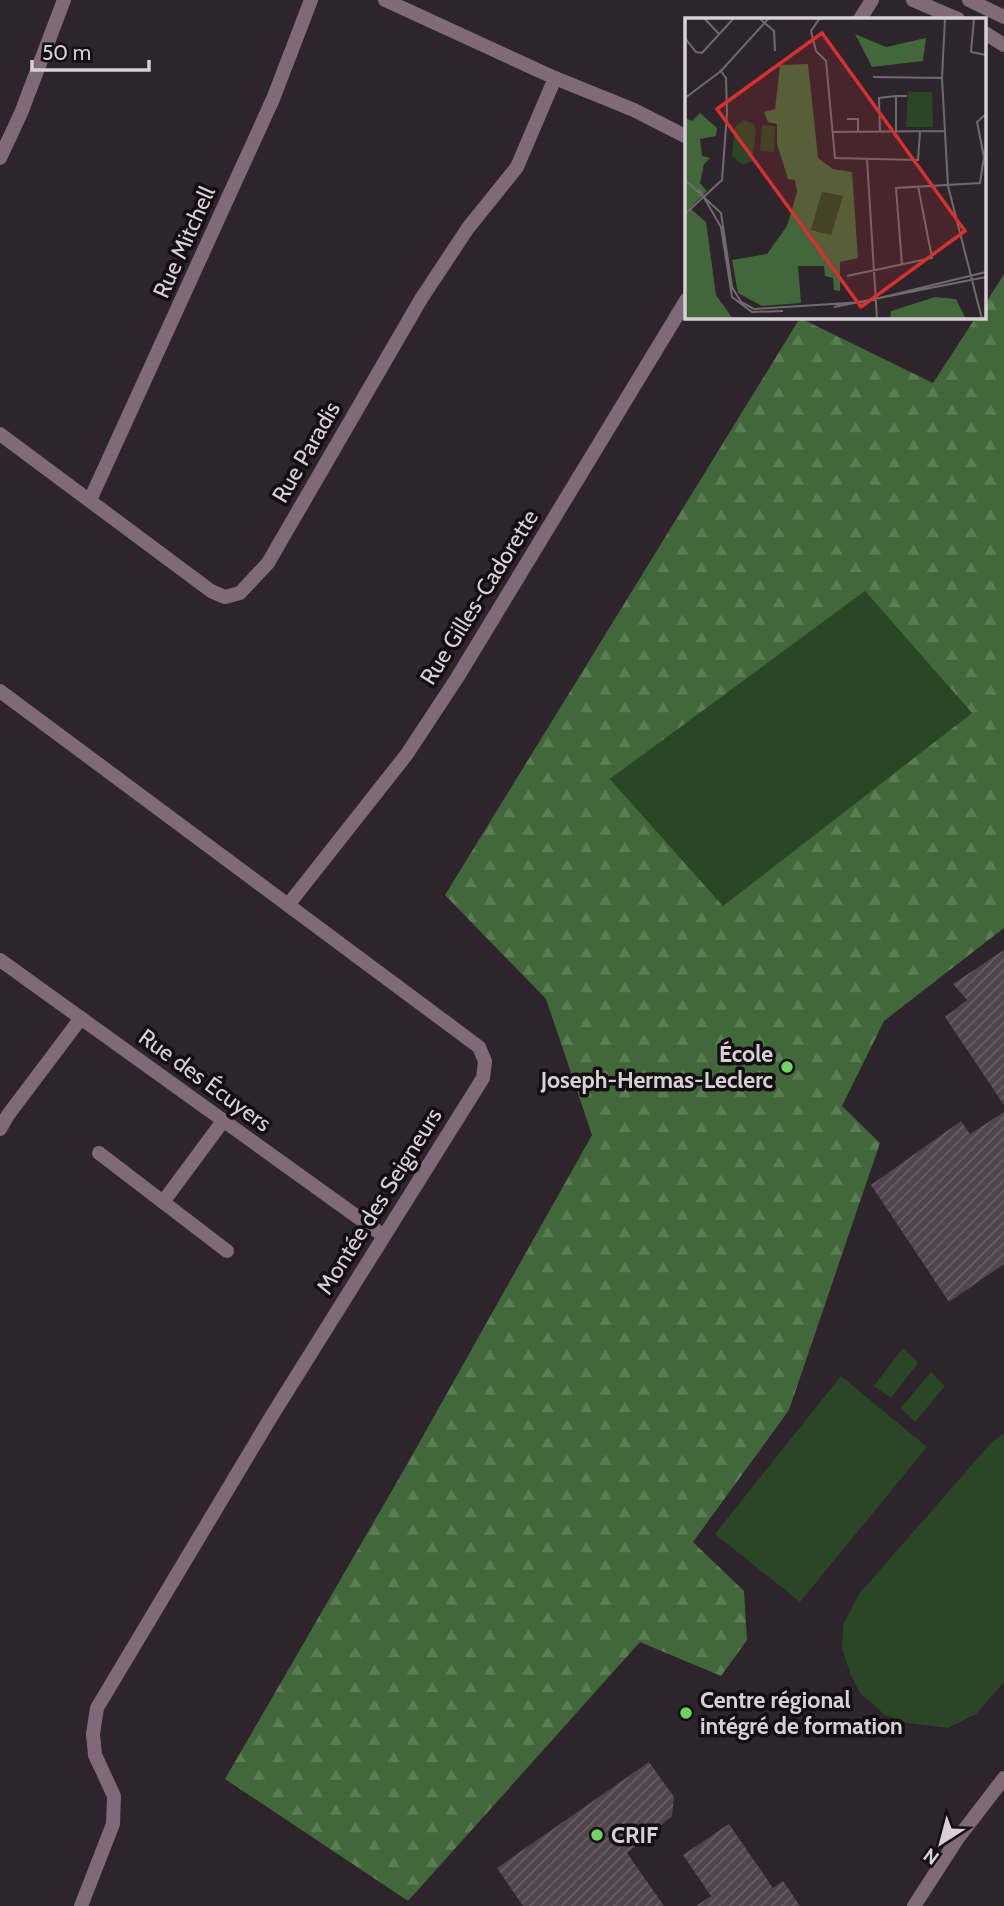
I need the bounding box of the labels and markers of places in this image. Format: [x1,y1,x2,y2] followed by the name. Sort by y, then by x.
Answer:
[540,1040,773,1094] place label: École Joseph-Hermas-Leclerc
[779,1059,795,1075] marker: École Joseph-Hermas-Leclerc
[700,1686,903,1740] place label: Centre régional intégré de formation
[678,1705,694,1721] marker: Centre régional intégré de formation
[611,1821,658,1849] place label: CRIF
[589,1827,605,1843] marker: CRIF

